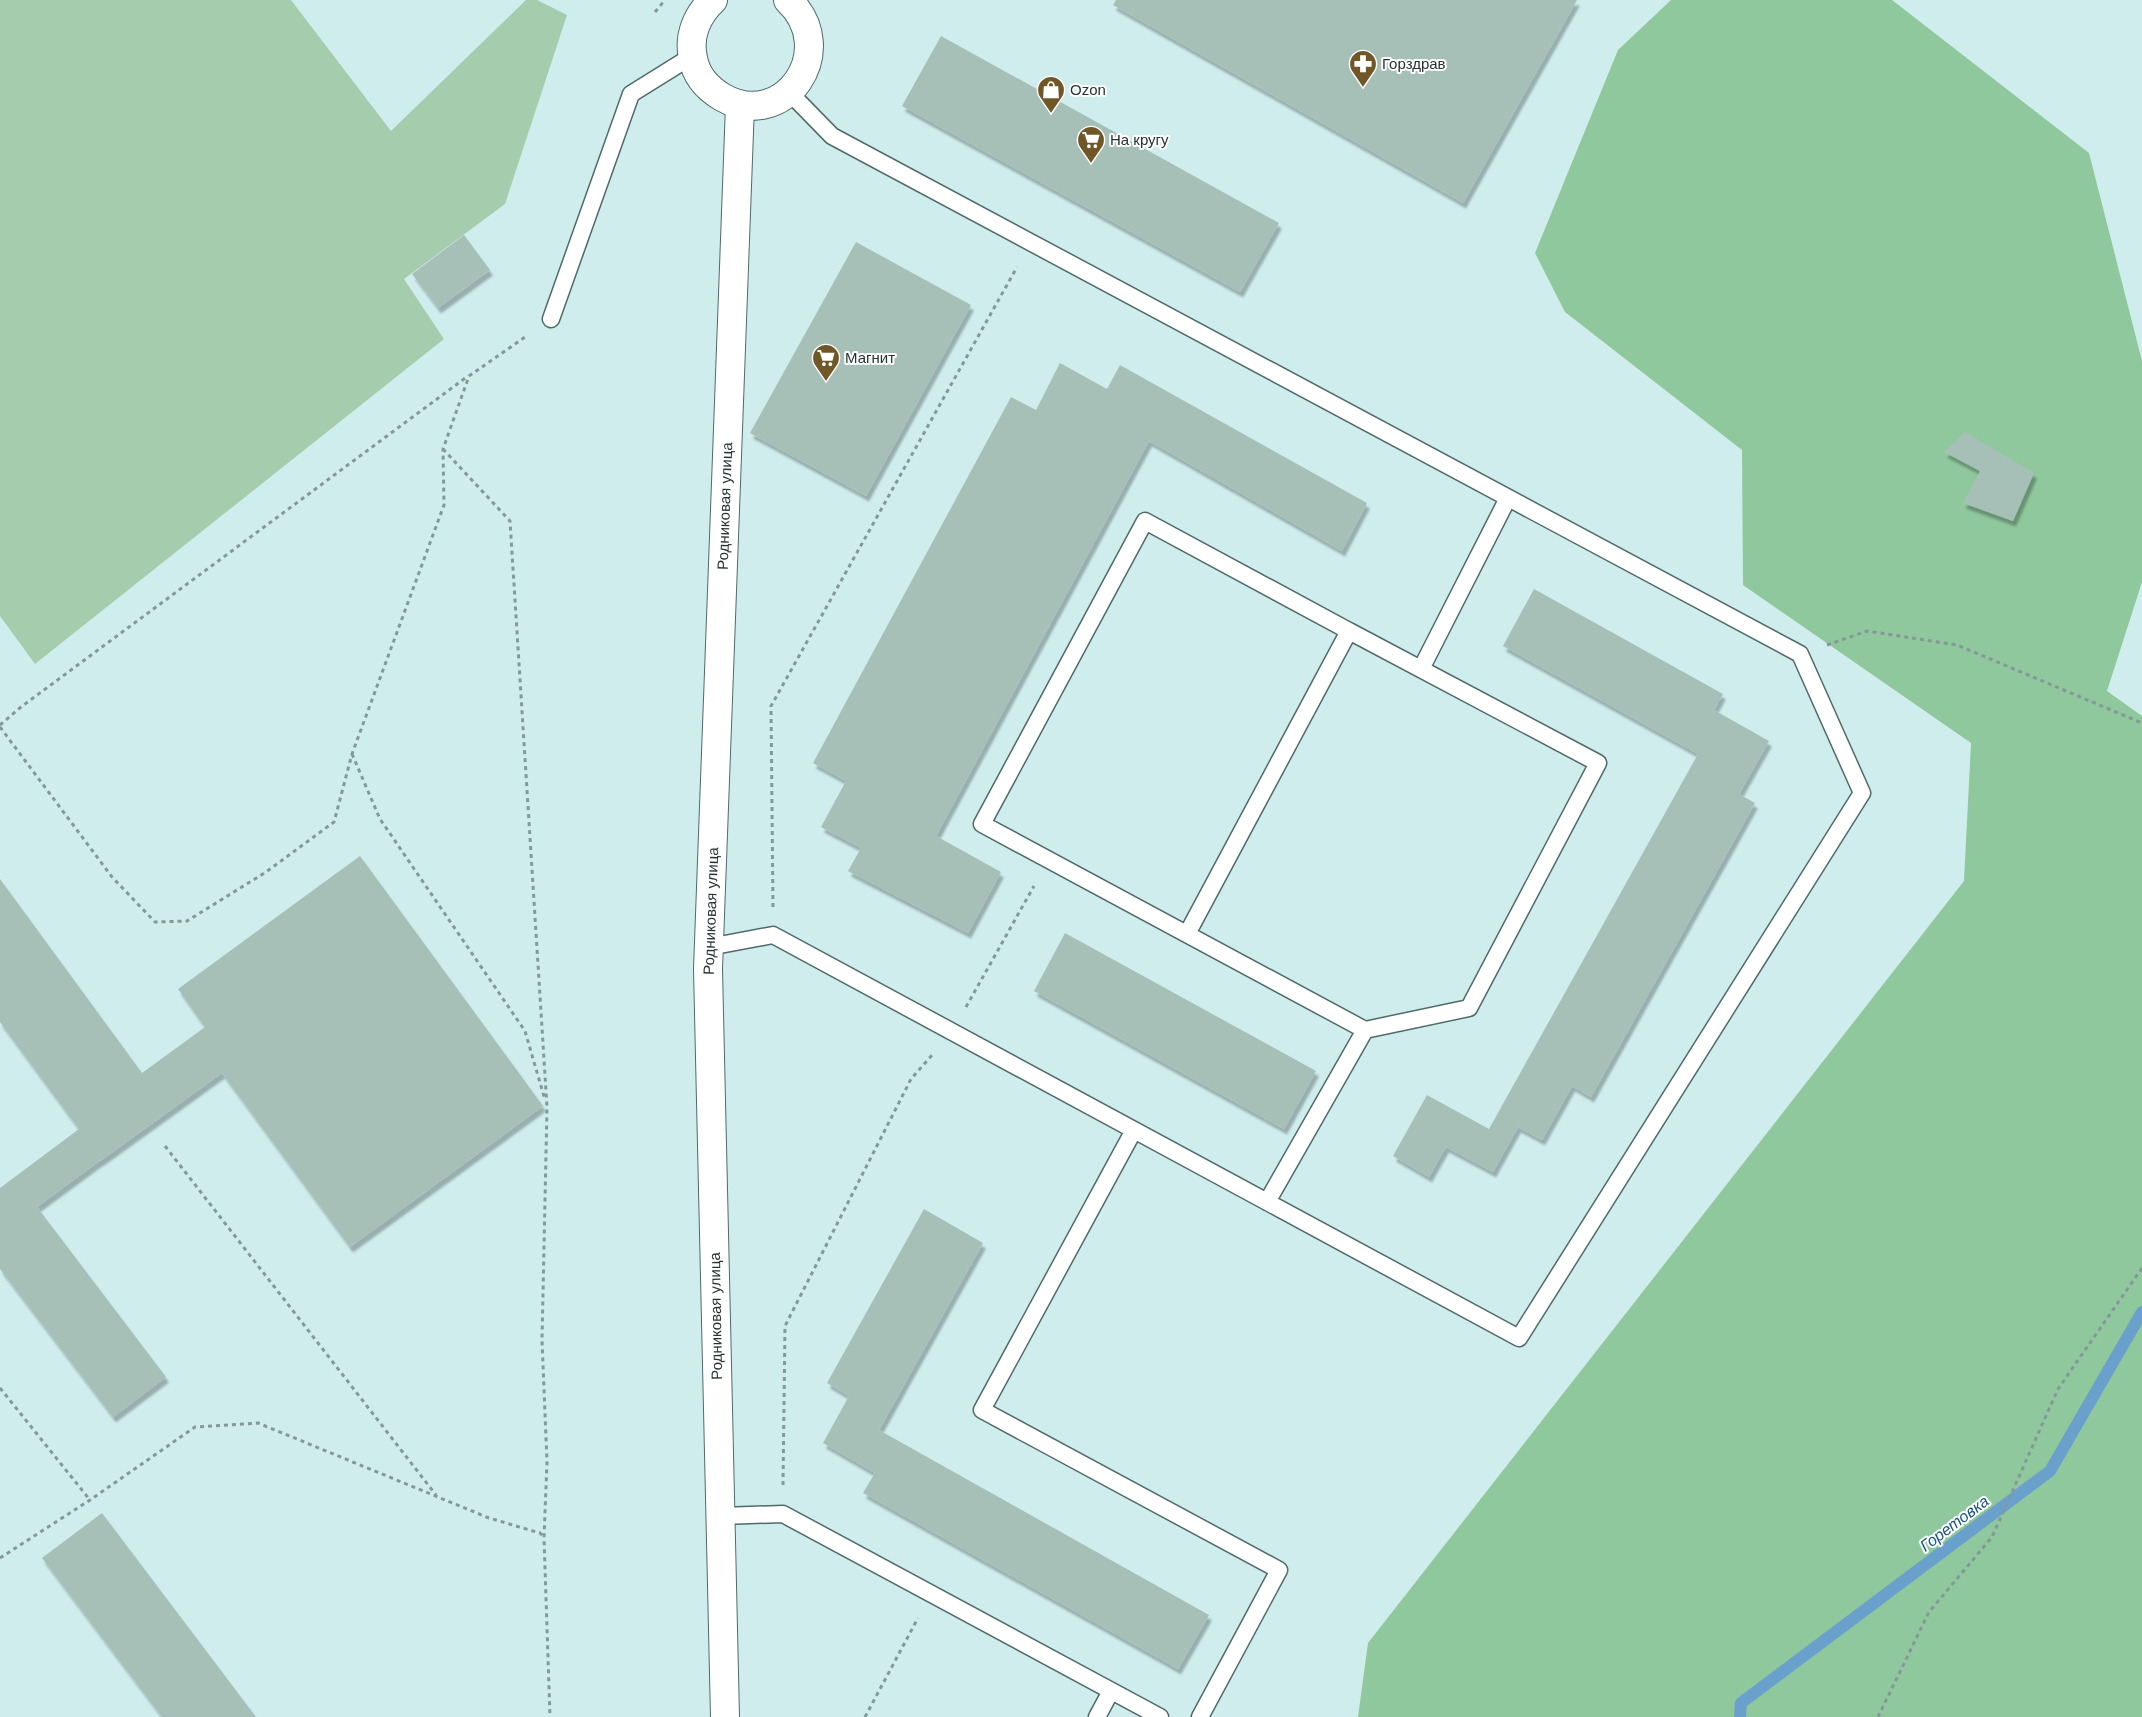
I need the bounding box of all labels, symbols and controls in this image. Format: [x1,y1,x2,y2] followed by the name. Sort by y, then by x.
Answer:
[1348,49,1378,88] pharmacy icon: Горздрав
[1382,55,1446,72] place label: Горздрав
[1036,75,1066,114] shop icon: Ozon
[1070,81,1106,98] place label: Ozon
[1076,125,1106,164] supermarket icon: На кругу
[1110,131,1169,148] place label: На кругу
[811,343,841,382] supermarket icon: Магнит
[845,349,895,366] place label: Магнит
[714,441,735,570] street label: Родниковая улица
[700,846,721,975] street label: Родниковая улица
[706,1251,725,1380] street label: Родниковая улица
[1917,1492,1992,1555] water label: Горетовка

